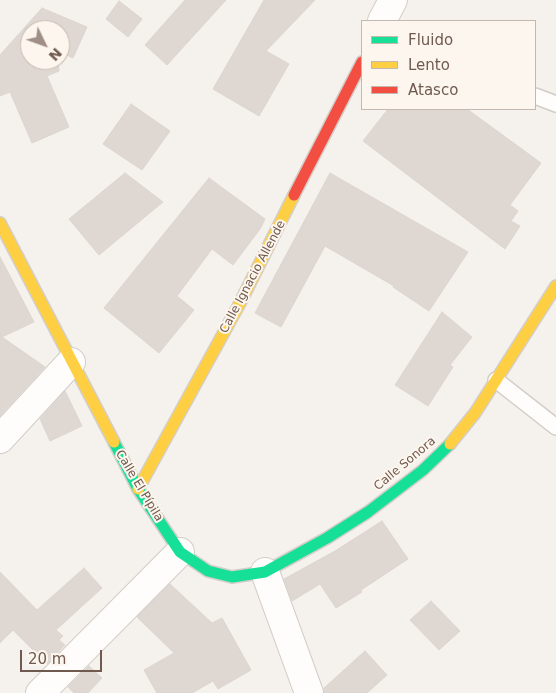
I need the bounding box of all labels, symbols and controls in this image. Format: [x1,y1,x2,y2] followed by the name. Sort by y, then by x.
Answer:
[20,20,70,70] north arrow
[361,20,536,110] legend
[408,31,453,49] text: Fluido
[46,45,65,64] text: N
[408,56,450,74] text: Lento
[408,81,458,99] text: Atasco
[217,218,289,336] street label: Calle Ignacio Allende
[371,434,439,494] street label: Calle Sonora
[112,448,166,524] street label: Calle El Pípila
[22,640,105,672] scale bar
[28,650,66,668] text: 20 m

